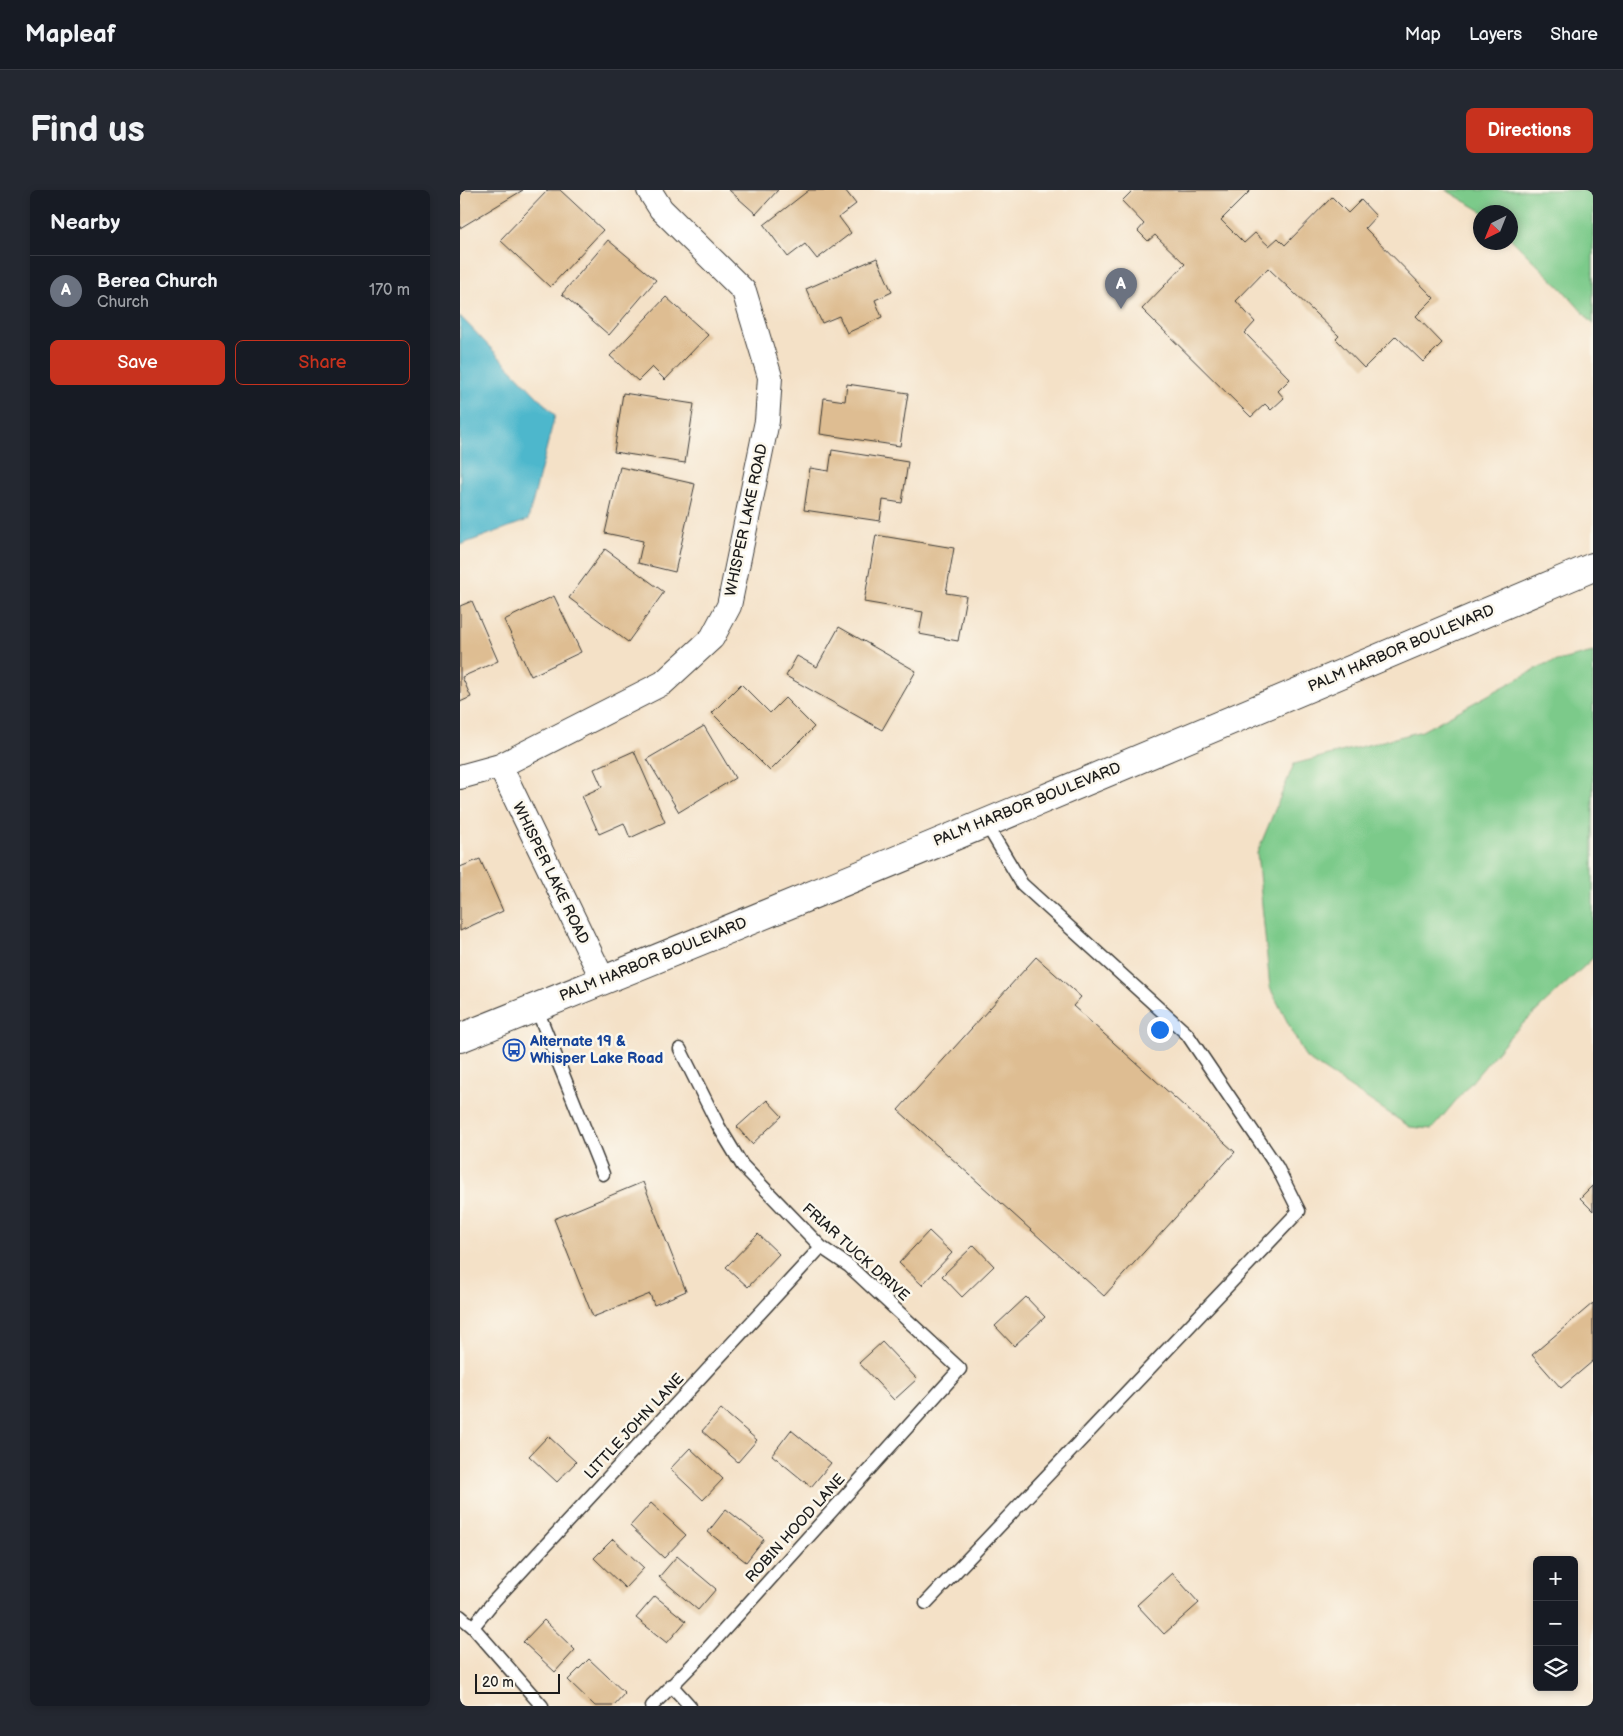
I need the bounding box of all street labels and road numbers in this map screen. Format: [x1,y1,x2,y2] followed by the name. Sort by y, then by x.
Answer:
[721,442,772,598] street label: WHISPER LAKE ROAD
[1305,601,1497,696] street label: PALM HARBOR BOULEVARD
[931,758,1124,851] street label: PALM HARBOR BOULEVARD
[508,799,593,947] street label: WHISPER LAKE ROAD
[557,913,750,1006] street label: PALM HARBOR BOULEVARD
[798,1199,913,1306] street label: FRIAR TUCK DRIVE
[580,1369,688,1483] street label: LITTLE JOHN LANE
[741,1470,849,1587] street label: ROBIN HOOD LANE

